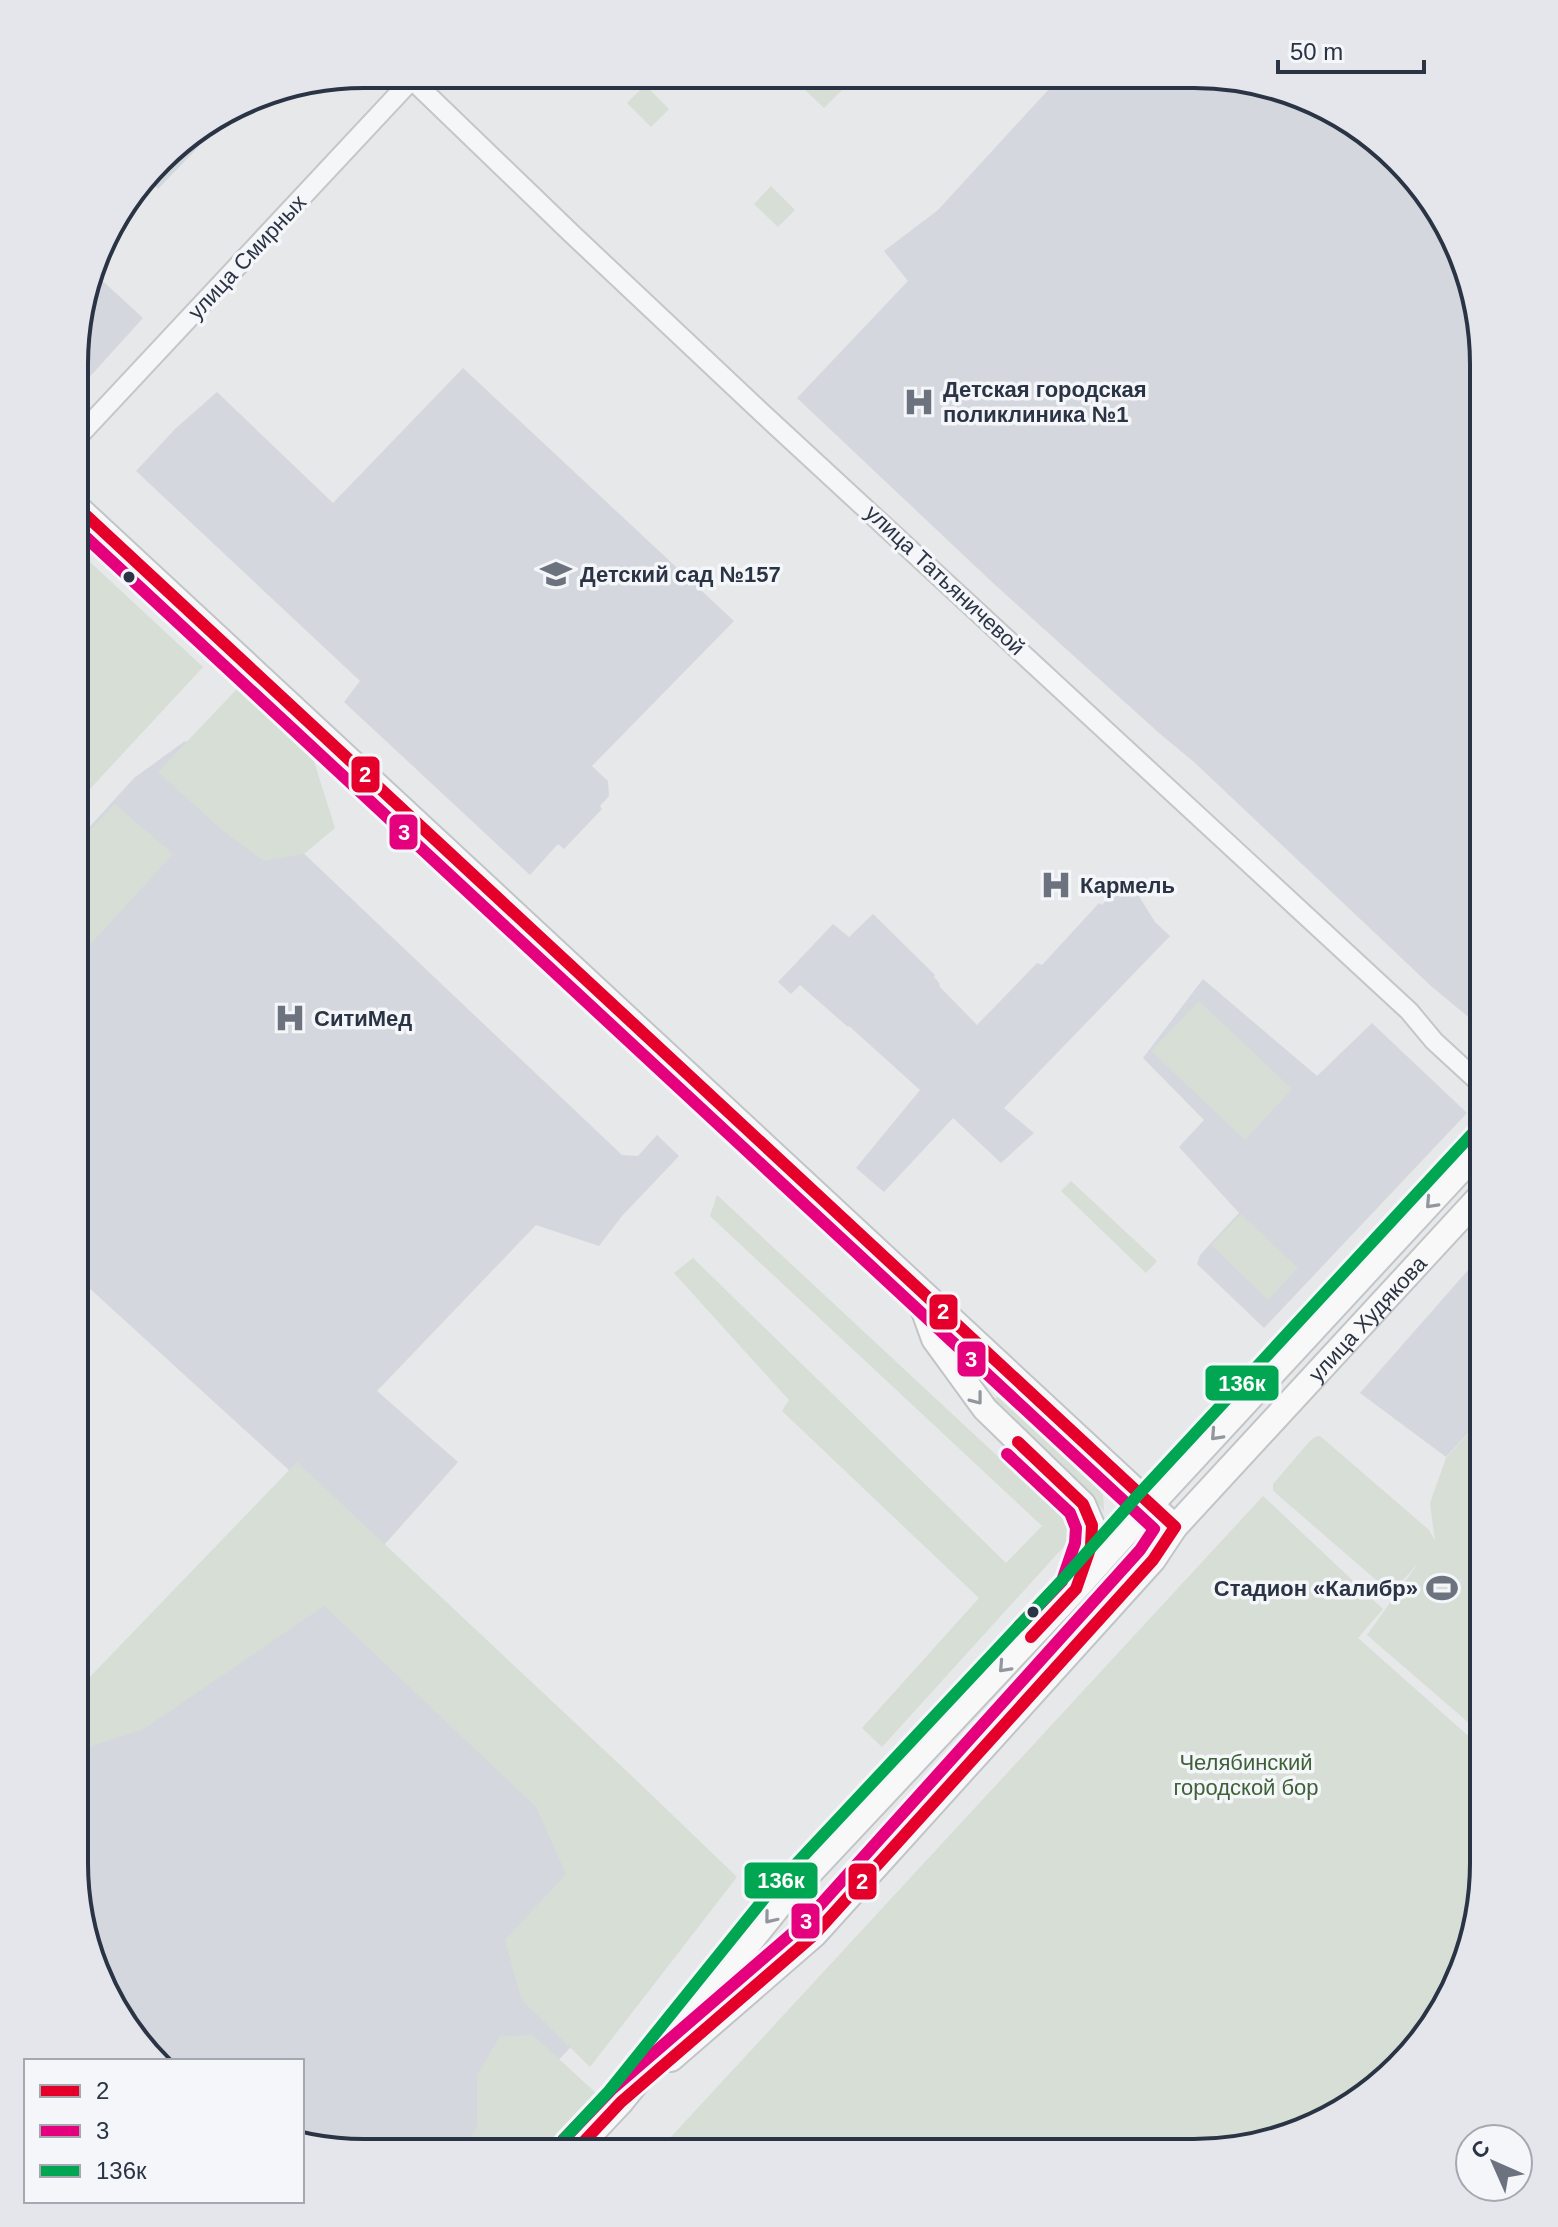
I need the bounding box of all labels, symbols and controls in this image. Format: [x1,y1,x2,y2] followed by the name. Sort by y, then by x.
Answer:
[1278,24,1424,74] scale bar
[1290,38,1343,65] text: 50 m
[183,190,311,324] street label: улица Смирных
[943,377,1147,427] place label: Детская городская поликлиника №1
[902,385,936,419] hospital icon: Детская городская поликлиника №1
[860,500,1030,660] street label: улица Татьяничевой
[539,557,573,591] school or university icon: Детский сад №157
[580,562,781,587] place label: Детский сад №157
[121,569,137,585] unlabelled marker
[350,755,381,794] line badge: 2
[359,762,371,787] text: 2
[388,813,419,851] line badge: 3
[398,820,410,845] text: 3
[1039,868,1073,902] hospital icon: Кармель
[1080,873,1175,898] place label: Кармель
[273,1001,307,1035] hospital icon: СитиМед
[314,1006,412,1031] place label: СитиМед
[1426,1193,1440,1208] one-way arrow
[1303,1250,1432,1386] street label: улица Худякова
[928,1293,959,1331] line badge: 2
[937,1299,949,1324] text: 2
[956,1340,987,1378] line badge: 3
[965,1347,977,1372] text: 3
[1204,1364,1280,1402] line badge: 136к
[1218,1371,1267,1396] text: 136к
[968,1390,982,1405] one-way arrow
[1212,1425,1226,1440] one-way arrow
[1425,1571,1459,1605] sports icon: Стадион «Калибр»
[1214,1576,1418,1601] place label: Стадион «Калибр»
[1025,1604,1041,1620] unlabelled marker
[999,1657,1013,1672] one-way arrow
[1173,1750,1319,1800] park label: Челябинский городской бор
[743,1861,819,1900] line badge: 136к
[847,1862,878,1901] line badge: 2
[757,1868,806,1893] text: 136к
[856,1869,868,1894] text: 2
[790,1902,821,1940] line badge: 3
[765,1909,779,1924] one-way arrow
[800,1909,812,1934] text: 3
[24,2059,304,2203] legend
[96,2077,109,2104] text: 2
[96,2117,109,2144] text: 3
[1454,2123,1534,2203] north arrow
[1466,2135,1495,2164] text: С
[96,2157,147,2184] text: 136к

